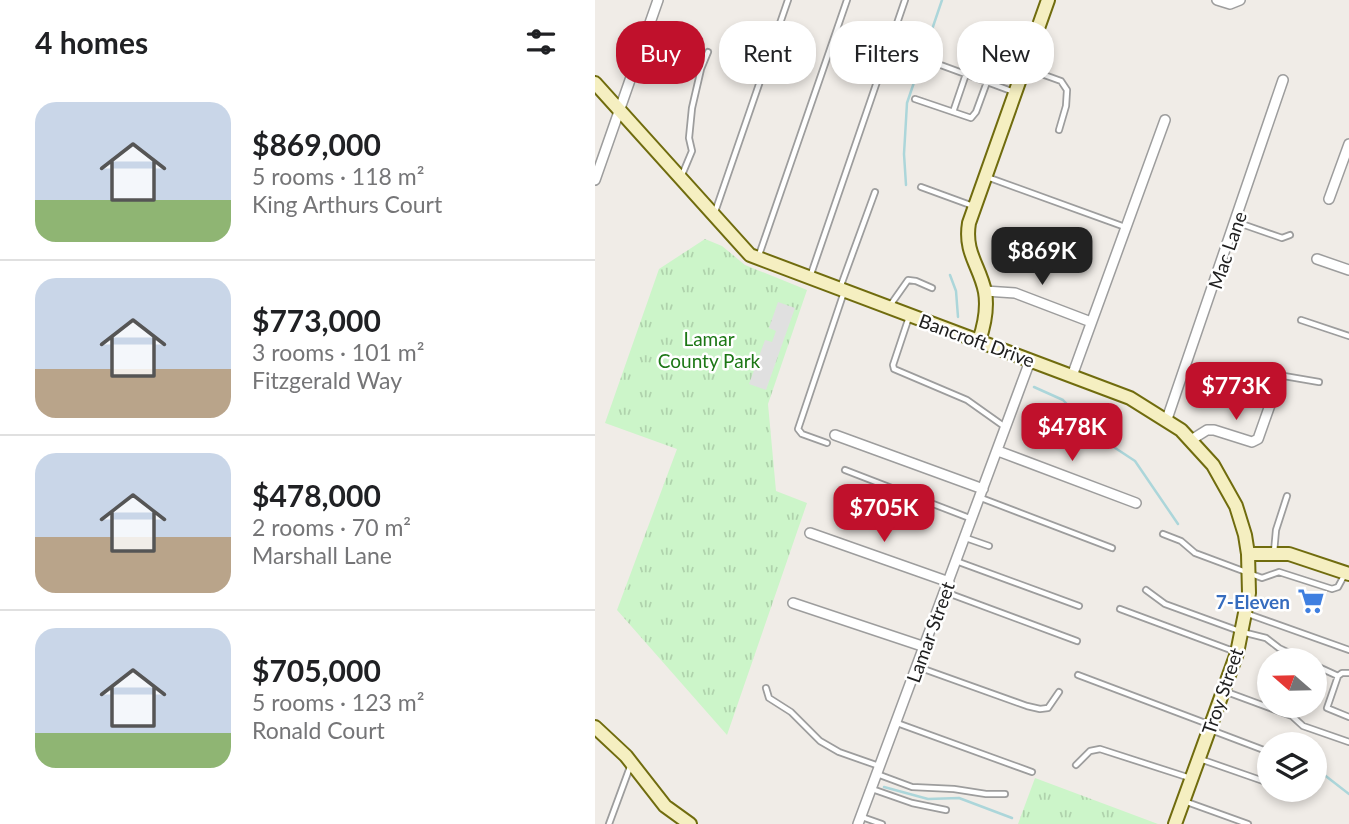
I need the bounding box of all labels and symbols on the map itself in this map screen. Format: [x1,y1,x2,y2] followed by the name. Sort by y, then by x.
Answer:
[1203,208,1251,292] street label: Mac Lane
[993,228,1091,287] pin: $869K
[916,308,1038,372] street label: Bancroft Drive
[658,327,761,372] park label: Lamar County Park
[1187,362,1285,422] pin: $773K
[1023,404,1121,463] pin: $478K
[835,484,933,544] pin: $705K
[901,578,959,686] street label: Lamar Street
[1296,586,1326,616] supermarket icon: 7-Eleven
[1216,590,1290,613] place label: 7-Eleven
[1196,644,1248,737] street label: Troy Street
[1257,648,1327,718] north arrow

